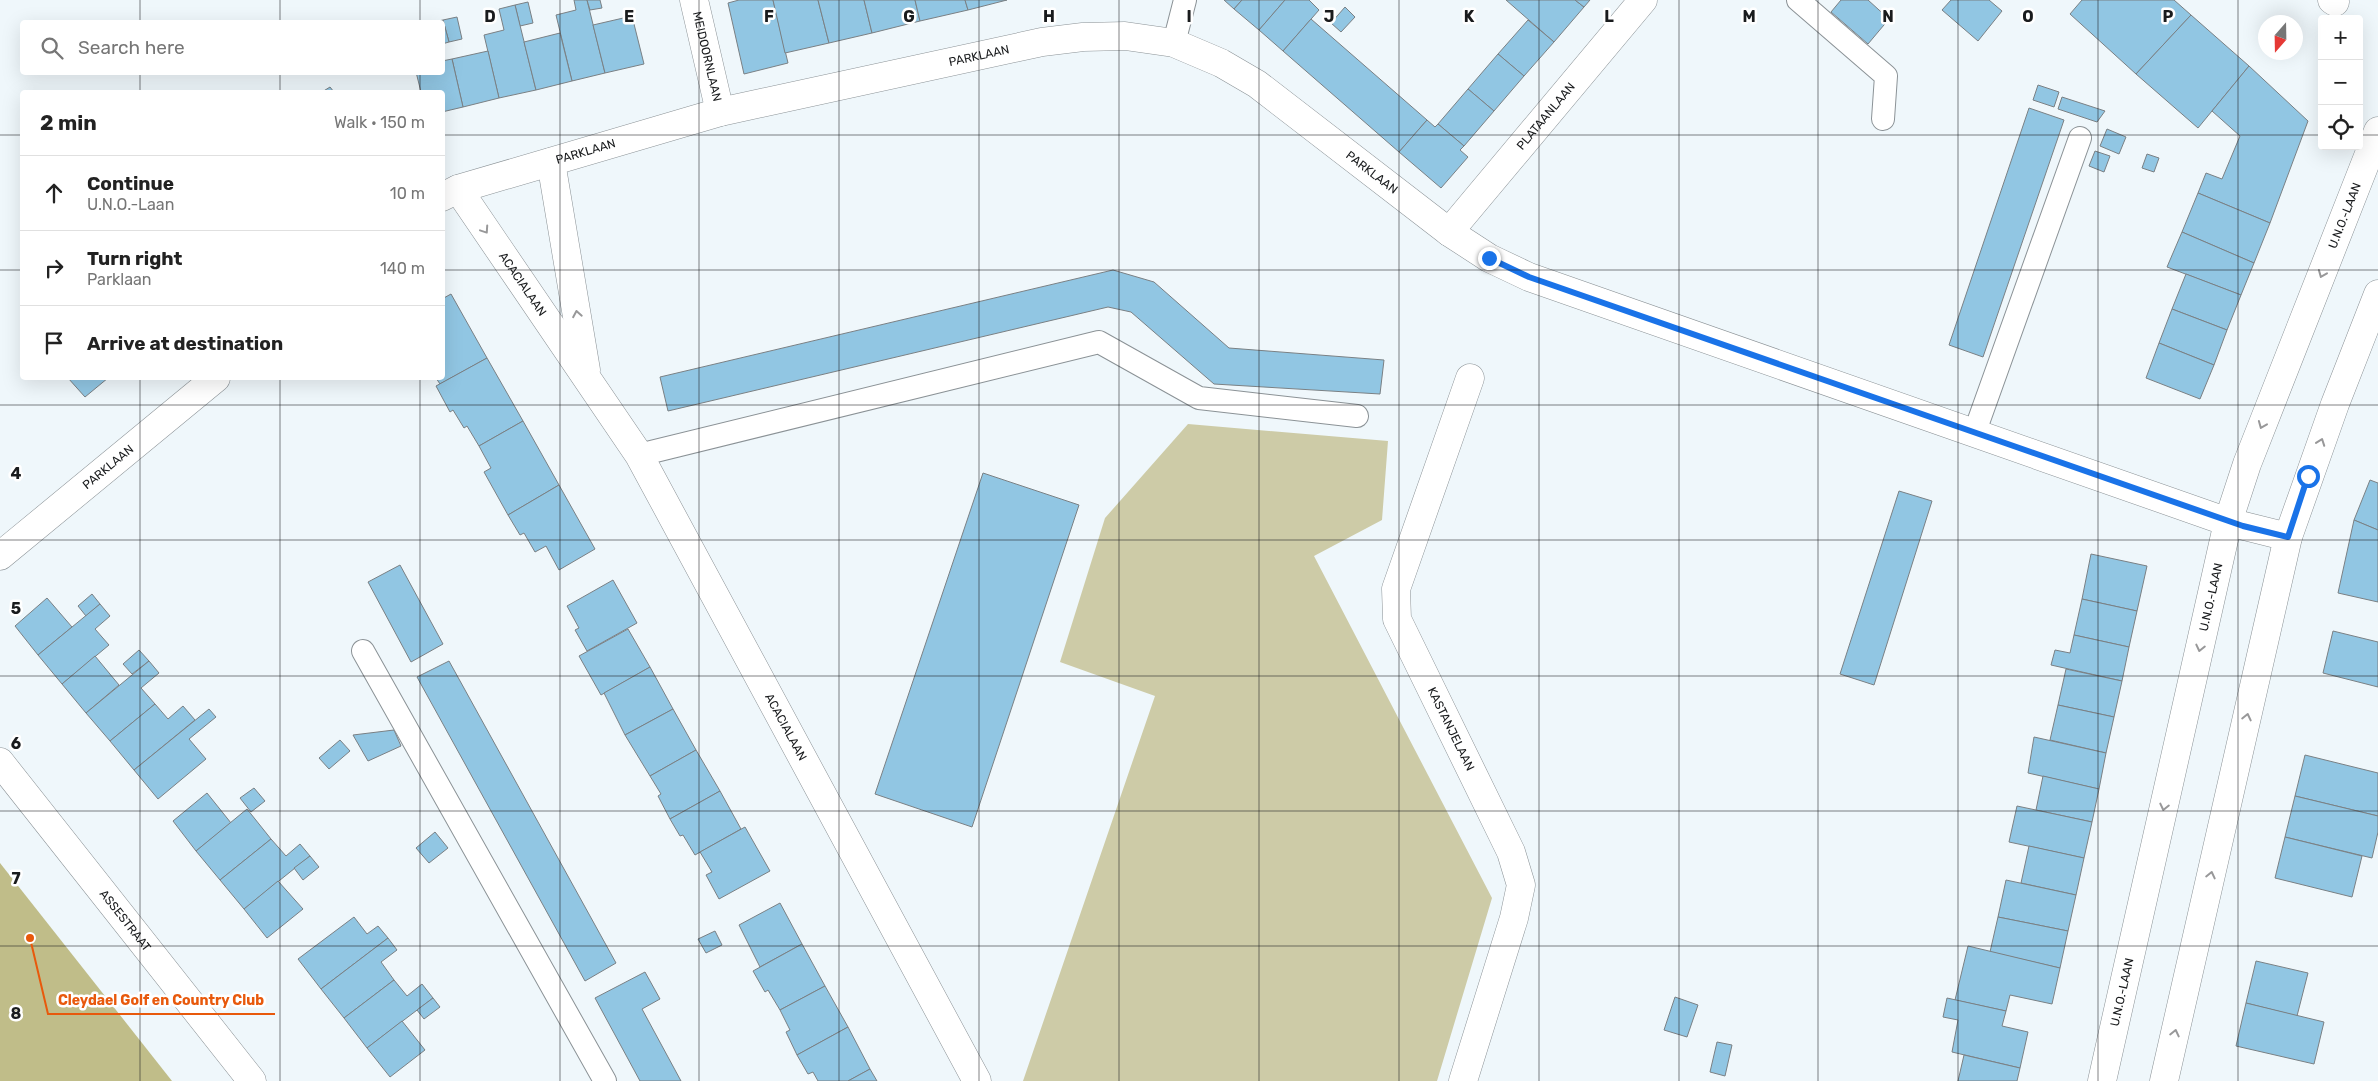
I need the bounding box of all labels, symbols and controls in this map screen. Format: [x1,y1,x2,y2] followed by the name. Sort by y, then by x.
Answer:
[484,7,496,26] text: D
[624,7,634,26] text: E
[764,7,774,26] text: F
[903,7,915,26] text: G
[1043,7,1055,26] text: H
[1186,7,1192,26] text: I
[1324,7,1334,26] text: J
[1464,7,1475,26] text: K
[1604,7,1614,26] text: L
[1742,7,1756,26] text: M
[1882,7,1894,26] text: N
[2022,7,2034,26] text: O
[2163,7,2174,26] text: P
[690,10,724,103] street label: MEIDOORNLAAN
[2258,15,2303,60] north arrow
[2318,15,2363,150] map controls
[2318,15,2363,60] button: +
[20,20,445,75] search box
[38,34,66,62] icon: search
[78,36,185,59] text: Search here
[947,42,1011,69] street label: PARKLAAN
[2318,60,2363,105] button: −
[1514,80,1578,153] street label: PLATAANLAAN
[2318,105,2363,150] button: locate
[40,110,97,135] text: 2 min
[334,113,425,132] text: Walk · 150 m
[554,136,617,167] street label: PARKLAAN
[1343,148,1400,197] street label: PARKLAAN
[87,172,174,195] text: Continue
[40,179,68,207] icon: ahead
[2325,181,2364,251] street label: U.N.O.-LAAN
[390,184,425,203] text: 10 m
[87,195,174,214] text: U.N.O.-Laan
[479,224,489,233] one-way arrow
[87,247,182,270] text: Turn right
[1478,247,1501,270] route end
[496,249,549,319] street label: ACACIALAAN
[40,254,68,282] icon: right
[380,259,425,278] text: 140 m
[2317,269,2327,277] one-way arrow
[87,270,152,289] text: Parklaan
[572,309,582,318] one-way arrow
[40,329,68,357] icon: arrive
[87,332,283,355] text: Arrive at destination
[2258,420,2268,429] one-way arrow
[2315,438,2325,447] one-way arrow
[80,442,136,492] street label: PARKLAAN
[11,464,22,483] text: 4
[2297,465,2320,488] route start
[2197,562,2226,633] street label: U.N.O.-LAAN
[11,599,21,618] text: 5
[2195,644,2206,653] one-way arrow
[1425,685,1477,773] street label: KASTANJELAAN
[762,691,810,763] street label: ACACIALAAN
[2241,712,2252,721] one-way arrow
[11,734,21,753] text: 6
[2159,802,2170,811] one-way arrow
[11,869,21,888] text: 7
[2205,871,2216,879] one-way arrow
[97,887,154,954] street label: ASSESTRAAT
[2108,957,2136,1028] street label: U.N.O.-LAAN
[48,985,275,1014] callout: Cleydael Golf en Country Club
[58,992,264,1009] text: Cleydael Golf en Country Club
[11,1004,22,1023] text: 8
[2169,1029,2179,1038] one-way arrow

